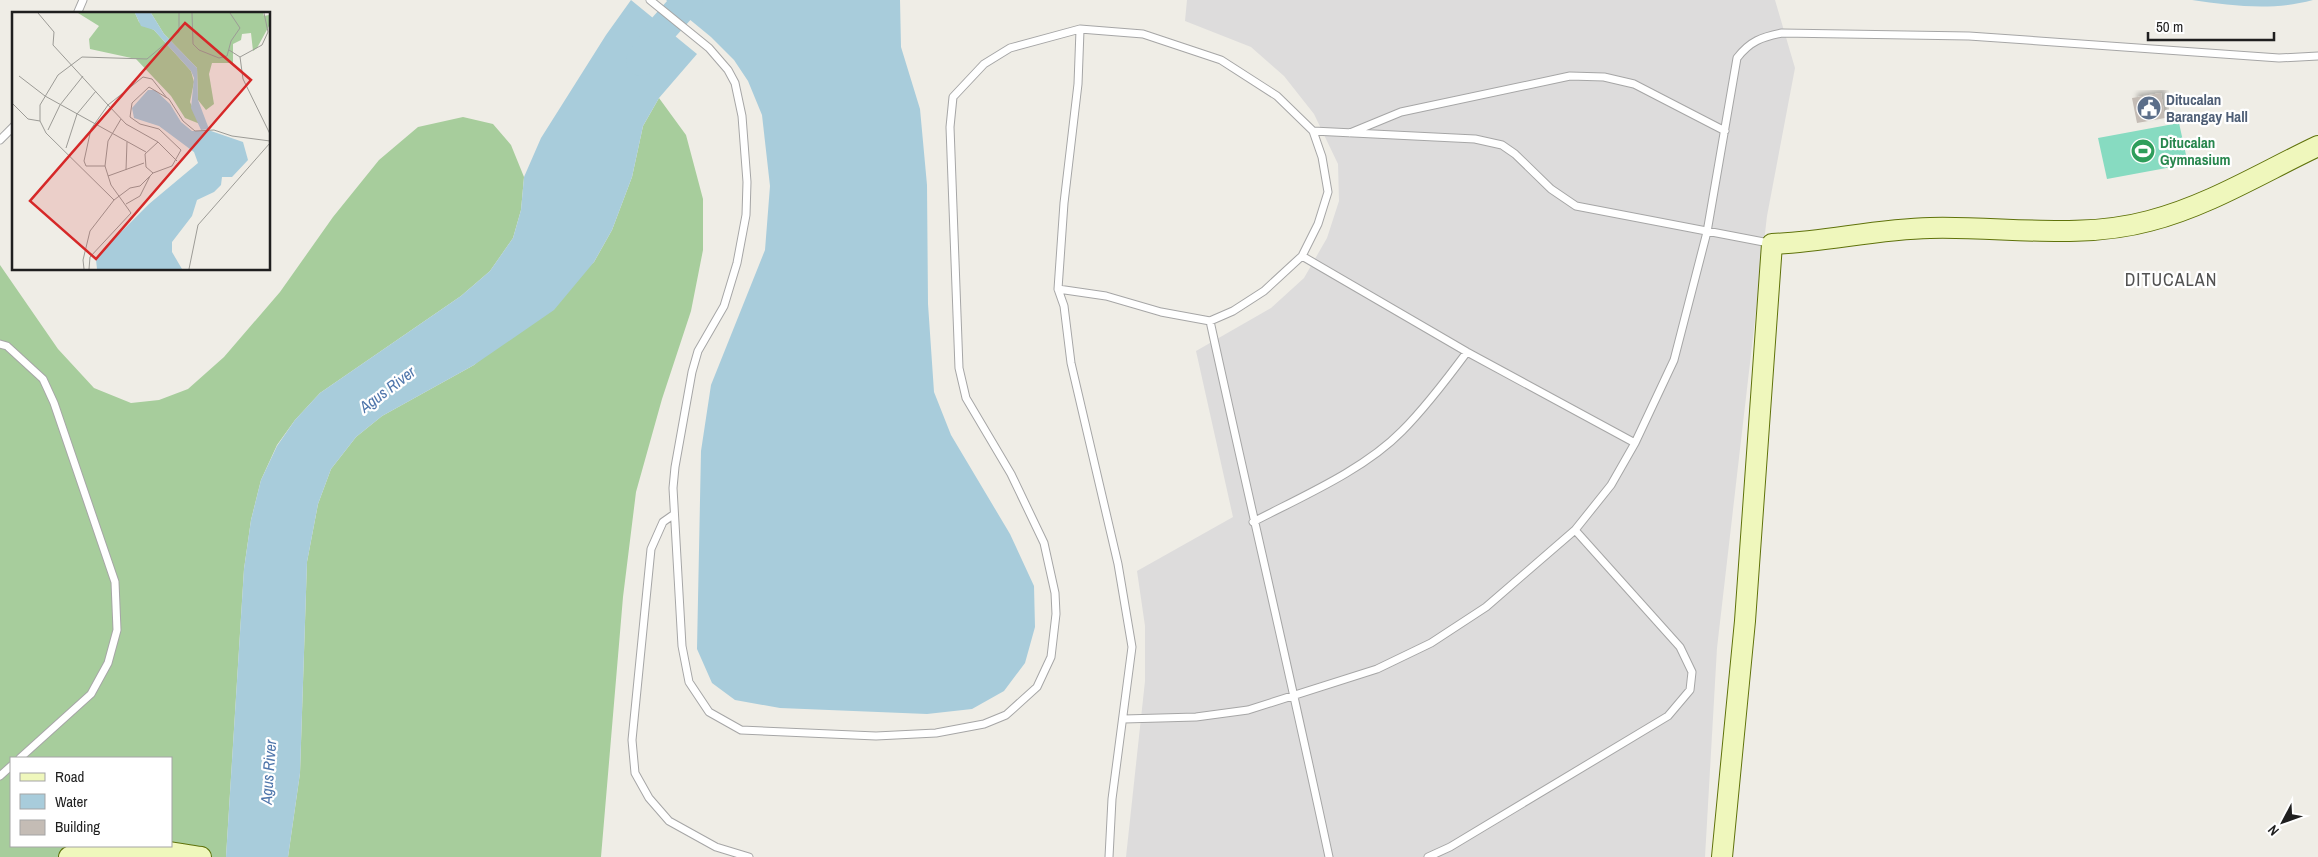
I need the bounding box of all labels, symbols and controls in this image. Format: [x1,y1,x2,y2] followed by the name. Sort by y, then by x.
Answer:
[2148,10,2274,42] scale bar
[12,12,270,270] inset map
[2156,16,2183,37] text: 50 m
[2166,89,2248,127] place label: Ditucalan Barangay Hall
[2136,95,2162,121] public building icon: Ditucalan Barangay Hall
[2160,132,2230,170] place label: Ditucalan Gymnasium
[2130,138,2156,164] sports icon: Ditucalan Gymnasium
[2125,267,2217,292] district label: DITUCALAN
[354,360,420,418] water label: Agus River
[255,738,281,806] water label: Agus River
[10,757,172,847] legend
[55,766,84,787] text: Road
[55,791,87,812] text: Water
[2258,797,2308,847] north arrow
[55,816,100,837] text: Building
[2264,821,2283,840] text: N

